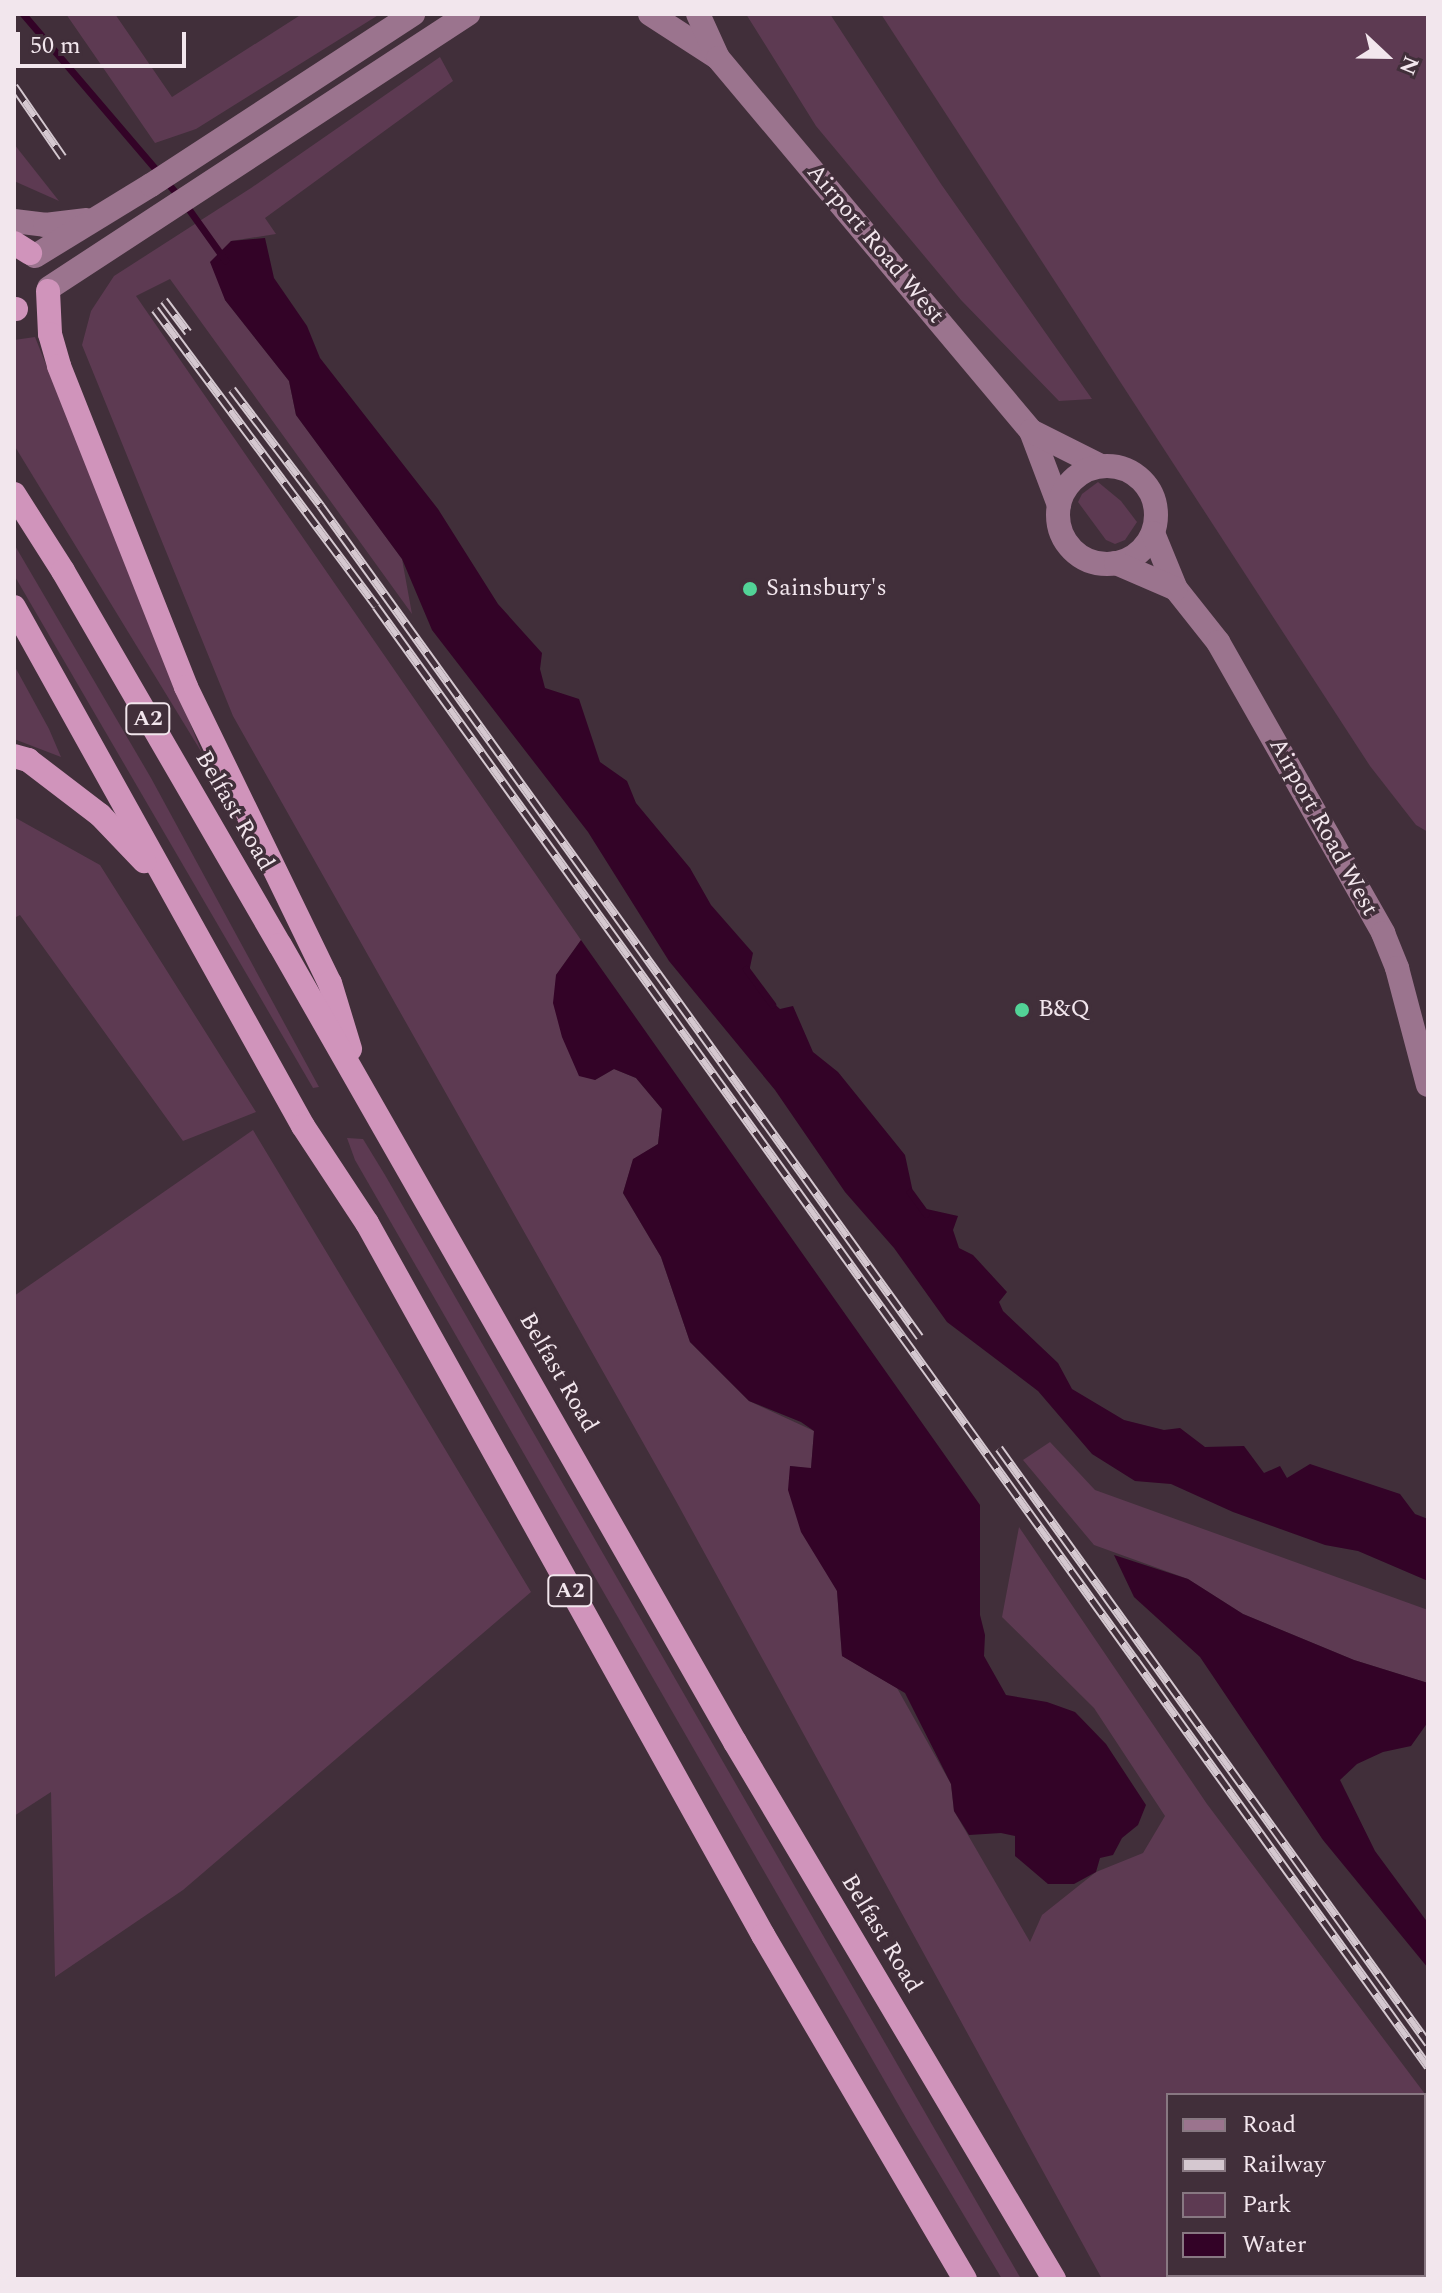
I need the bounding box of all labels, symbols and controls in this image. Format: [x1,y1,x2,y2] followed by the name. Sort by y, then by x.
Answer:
[20,16,190,66] scale bar
[1346,16,1426,96] north arrow
[30,28,81,64] text: 50 m
[1390,51,1427,80] text: N
[800,158,950,330] street label: Airport Road West
[766,575,887,603] place label: Sainsbury's
[741,580,759,598] marker: Sainsbury's
[124,701,172,737] road number: A2
[1262,733,1384,921] street label: Airport Road West
[188,746,280,876] street label: Belfast Road
[1038,996,1090,1024] place label: B&Q
[1013,1001,1031,1019] marker: B&Q
[512,1308,604,1438] street label: Belfast Road
[546,1573,594,1609] road number: A2
[834,1869,928,1999] street label: Belfast Road
[1166,2093,1426,2277] legend
[1242,2107,1296,2143] text: Road
[1242,2147,1326,2183] text: Railway
[1242,2187,1292,2223] text: Park
[1242,2227,1306,2263] text: Water

